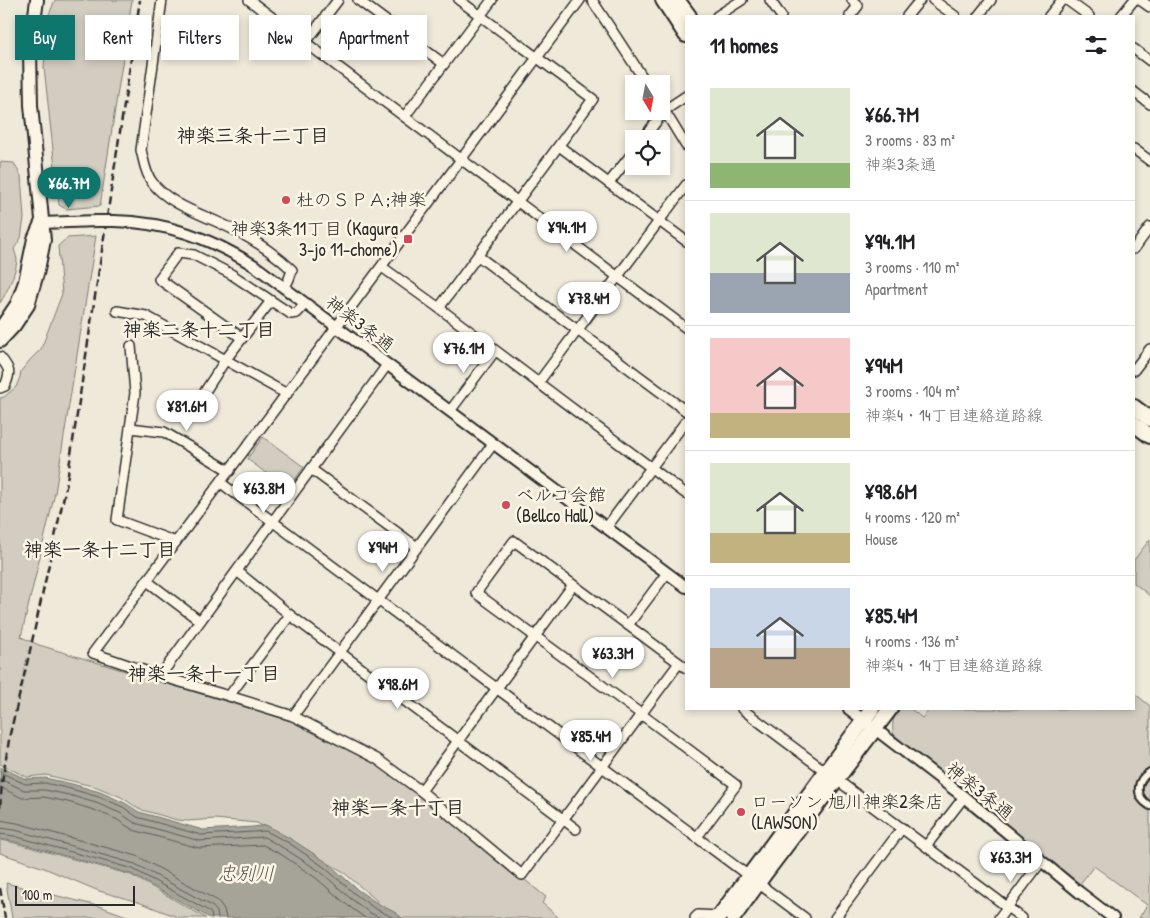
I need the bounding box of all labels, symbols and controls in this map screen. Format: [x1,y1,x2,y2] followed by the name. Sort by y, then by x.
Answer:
[15,15,75,60] chip: Buy
[85,15,151,60] chip: Rent
[161,15,239,60] chip: Filters
[249,15,311,60] chip: New
[321,15,427,60] chip: Apartment
[710,31,778,60] text: 11 homes
[1082,31,1110,59] icon: filters
[625,75,670,120] north arrow
[625,75,670,175] map controls
[865,100,919,129] text: ¥66.7M
[750,108,810,168] icon: home
[177,122,329,148] district label: 神楽三条十二丁目
[865,129,955,151] text: 3 rooms · 83 m²
[625,130,670,175] button: locate
[865,153,936,175] text: 神楽3条通
[28,166,110,209] pin: ¥66.7M
[48,172,90,194] text: ¥66.7M
[296,187,426,212] place label: 杜のＳＰＡ;神楽
[280,194,292,206] marker: 杜のＳＰＡ;神楽
[526,210,608,253] pin: ¥94.1M
[231,216,398,262] place label: 神楽3条11丁目 (Kagura 3-jo 11-chome)
[548,216,586,238] text: ¥94.1M
[865,227,915,256] text: ¥94.1M
[402,233,414,245] marker: 神楽3条11丁目 (Kagura 3-jo 11-chome)
[750,233,810,293] icon: home
[865,256,960,278] text: 3 rooms · 110 m²
[865,278,928,300] text: Apartment
[548,282,630,324] pin: ¥78.4M
[568,287,610,309] text: ¥78.4M
[321,290,400,358] street label: 神楽3条通
[123,316,275,342] district label: 神楽二条十二丁目
[423,332,505,374] pin: ¥76.1M
[444,337,484,359] text: ¥76.1M
[865,351,903,380] text: ¥94M
[750,358,810,418] icon: home
[865,380,960,402] text: 3 rooms · 104 m²
[146,390,228,432] pin: ¥81.6M
[167,395,207,417] text: ¥81.6M
[865,404,1043,426] text: 神楽4・14丁目連絡道路線
[223,472,305,514] pin: ¥63.8M
[244,477,284,499] text: ¥63.8M
[865,477,917,506] text: ¥98.6M
[516,482,606,528] place label: ベルコ会館 (Bellco Hall)
[750,483,810,543] icon: home
[500,499,512,511] marker: ベルコ会館 (Bellco Hall)
[865,506,960,528] text: 4 rooms · 120 m²
[865,528,898,550] text: House
[353,530,413,573] pin: ¥94M
[24,536,176,562] district label: 神楽一条十二丁目
[369,536,397,558] text: ¥94M
[865,601,918,630] text: ¥85.4M
[750,608,810,668] icon: home
[865,630,959,652] text: 4 rooms · 136 m²
[572,636,654,679] pin: ¥63.3M
[592,642,634,664] text: ¥63.3M
[865,654,1043,676] text: 神楽4・14丁目連絡道路線
[128,660,280,686] district label: 神楽一条十一丁目
[357,668,439,710] pin: ¥98.6M
[378,673,418,695] text: ¥98.6M
[550,720,632,762] pin: ¥85.4M
[571,725,611,747] text: ¥85.4M
[941,756,1019,826] street label: 神楽3条通
[751,789,944,835] place label: ローソン 旭川神楽2条店 (LAWSON)
[331,794,465,820] district label: 神楽一条十丁目
[735,806,747,818] marker: ローソン 旭川神楽2条店 (LAWSON)
[970,840,1052,883] pin: ¥63.3M
[990,846,1032,868] text: ¥63.3M
[217,860,275,886] water label: 忠別川
[15,883,135,906] scale bar
[22,885,52,904] text: 100 m

